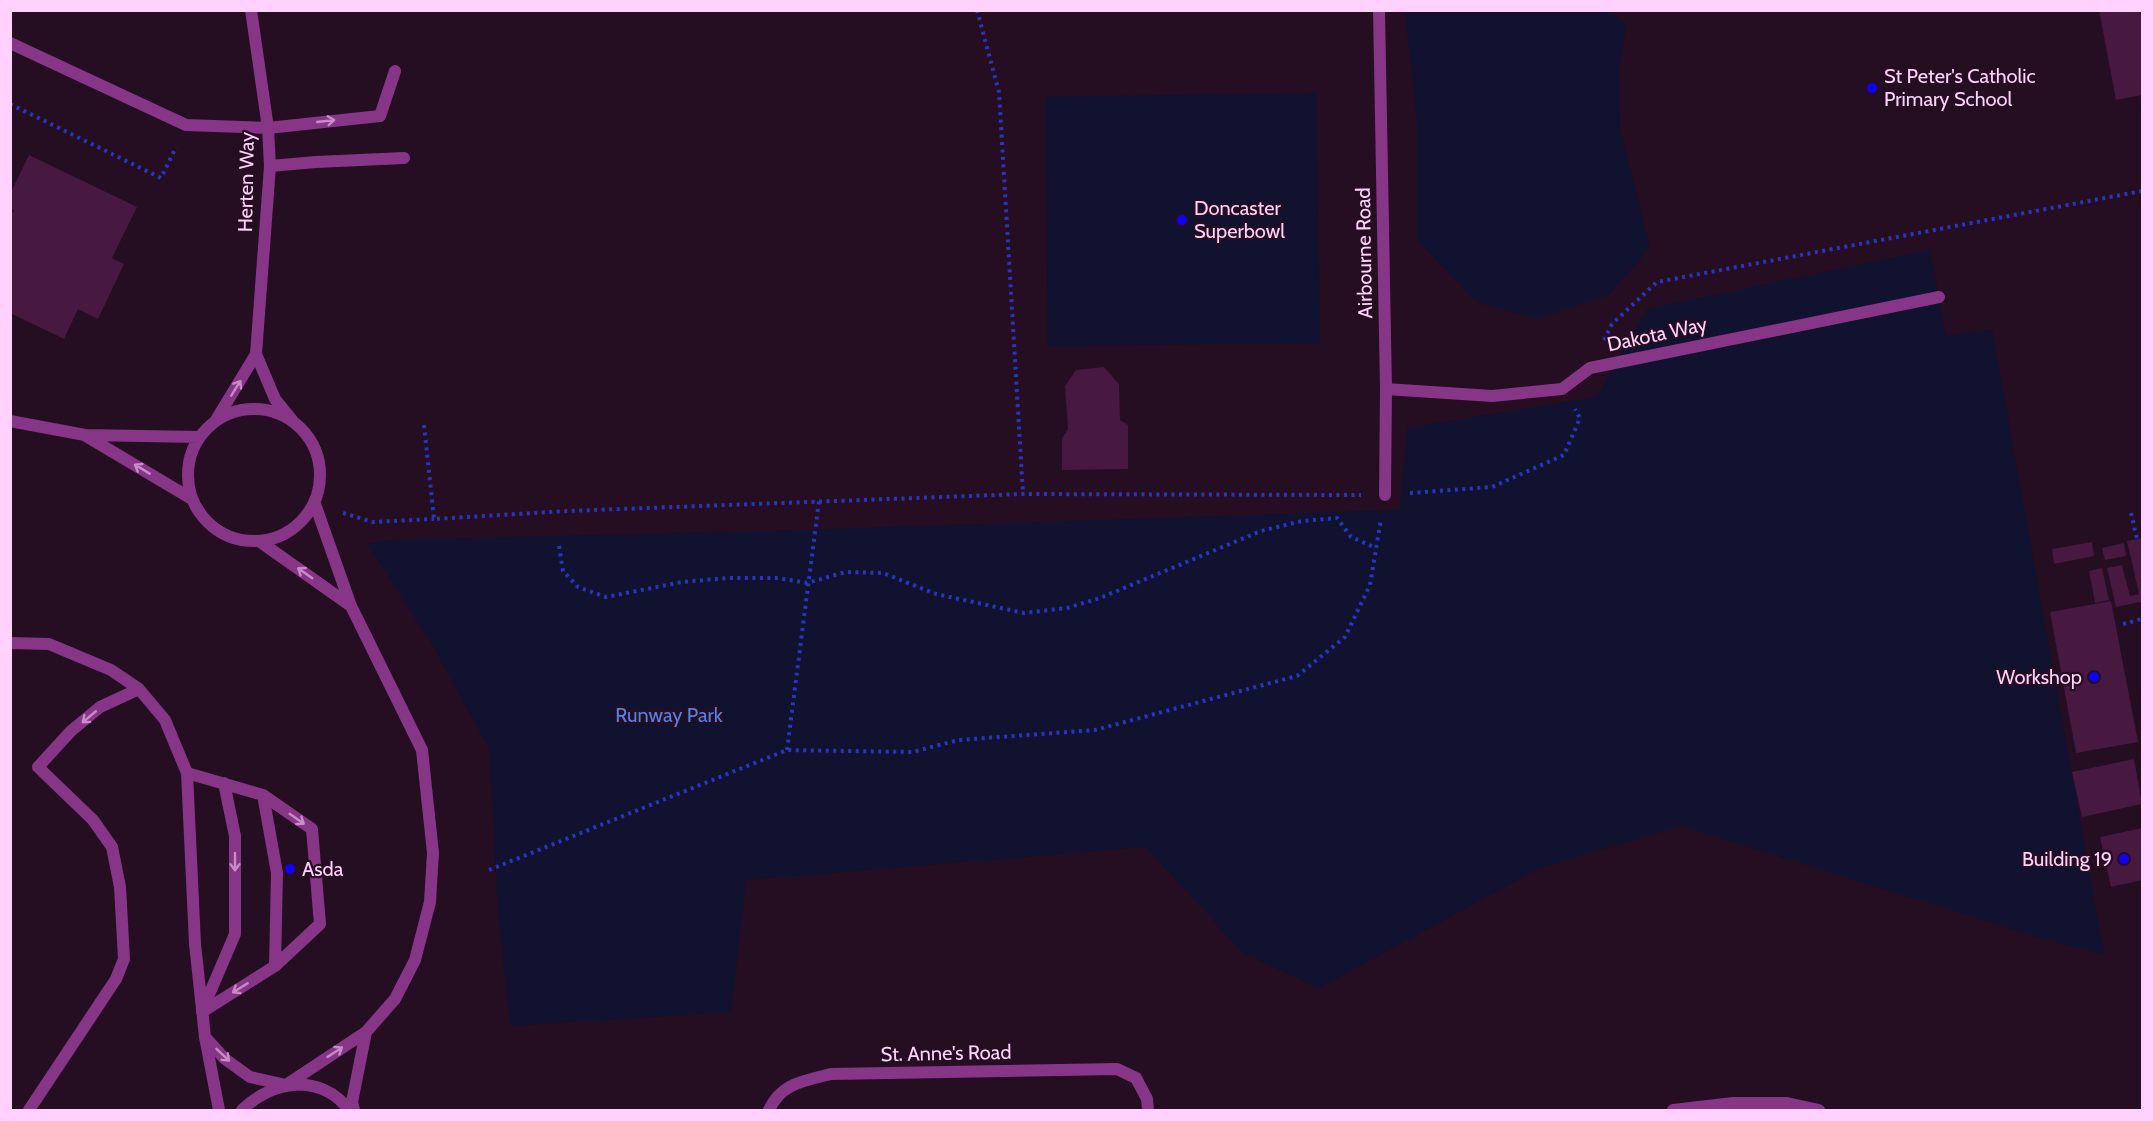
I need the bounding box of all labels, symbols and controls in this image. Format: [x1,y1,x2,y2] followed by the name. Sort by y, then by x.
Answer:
[1884,64,2036,111] place label: St Peter's Catholic Primary School
[1865,81,1879,95] marker: St Peter's Catholic Primary School
[316,115,336,126] one-way arrow
[233,132,259,232] street label: Herten Way
[1351,187,1377,319] street label: Airbourne Road
[1194,196,1285,243] place label: Doncaster Superbowl
[1175,213,1189,227] marker: Doncaster Superbowl
[1605,312,1709,356] street label: Dakota Way
[230,380,242,397] one-way arrow
[134,463,151,475] one-way arrow
[297,567,313,579] one-way arrow
[1996,665,2082,689] place label: Workshop
[2087,670,2101,684] marker: Workshop
[615,703,723,727] park label: Runway Park
[81,710,97,723] one-way arrow
[289,813,305,825] one-way arrow
[2022,847,2112,871] place label: Building 19
[229,851,241,871] one-way arrow
[2117,852,2131,866] marker: Building 19
[302,857,344,881] place label: Asda
[283,862,297,876] marker: Asda
[232,983,249,995] one-way arrow
[880,1040,1012,1066] street label: St. Anne's Road
[326,1046,343,1058] one-way arrow
[215,1048,230,1062] one-way arrow

